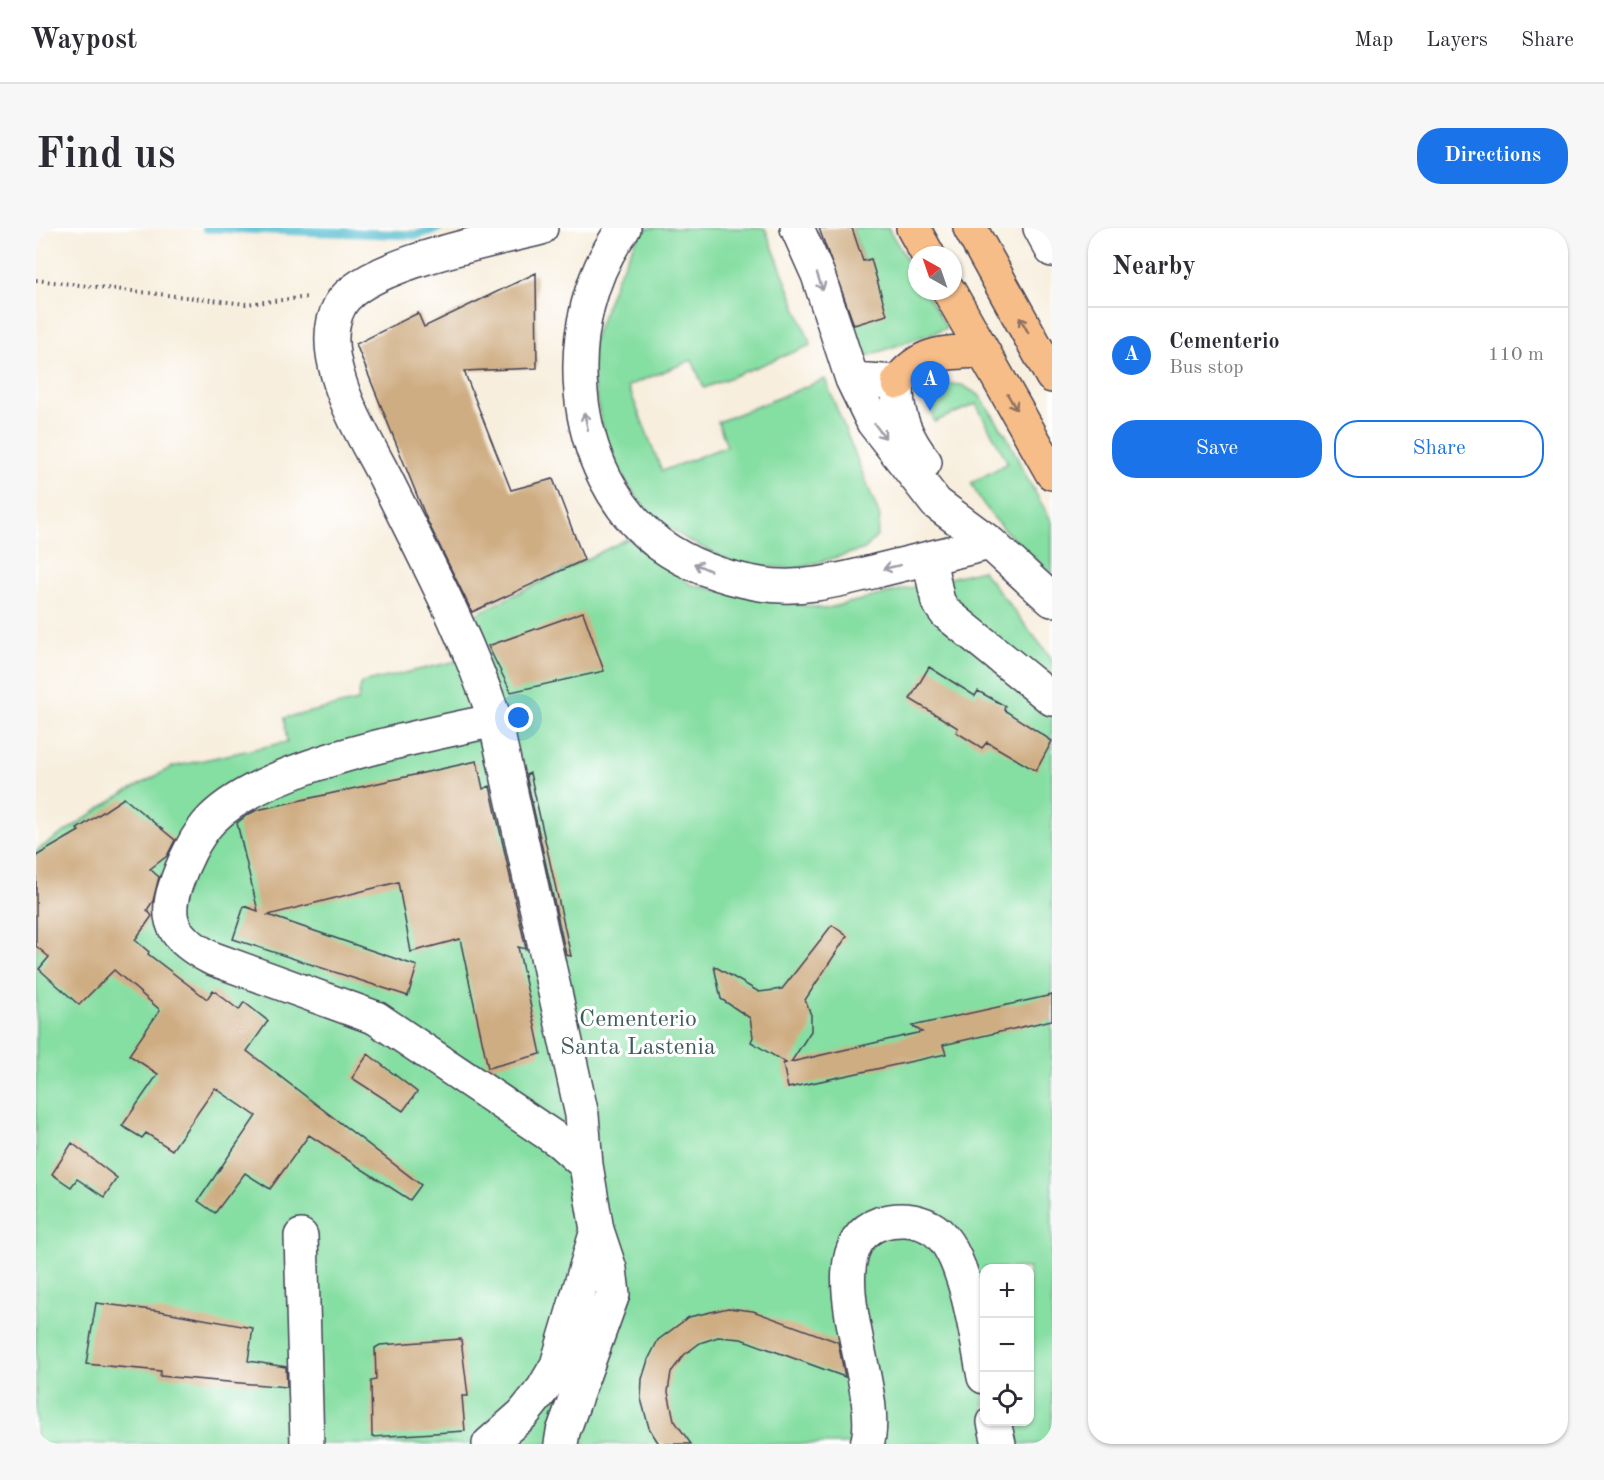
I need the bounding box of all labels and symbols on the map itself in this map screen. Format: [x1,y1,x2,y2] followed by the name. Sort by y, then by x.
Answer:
[908,246,962,300] north arrow
[816,272,827,291] one-way arrow
[1017,316,1029,333] one-way arrow
[910,362,950,411] pin: A
[1006,393,1018,410] one-way arrow
[580,411,591,431] one-way arrow
[873,423,886,439] one-way arrow
[694,561,712,572] one-way arrow
[883,562,902,574] one-way arrow
[504,703,533,732] your location
[560,1008,716,1060] park label: Cementerio Santa Lastenia

